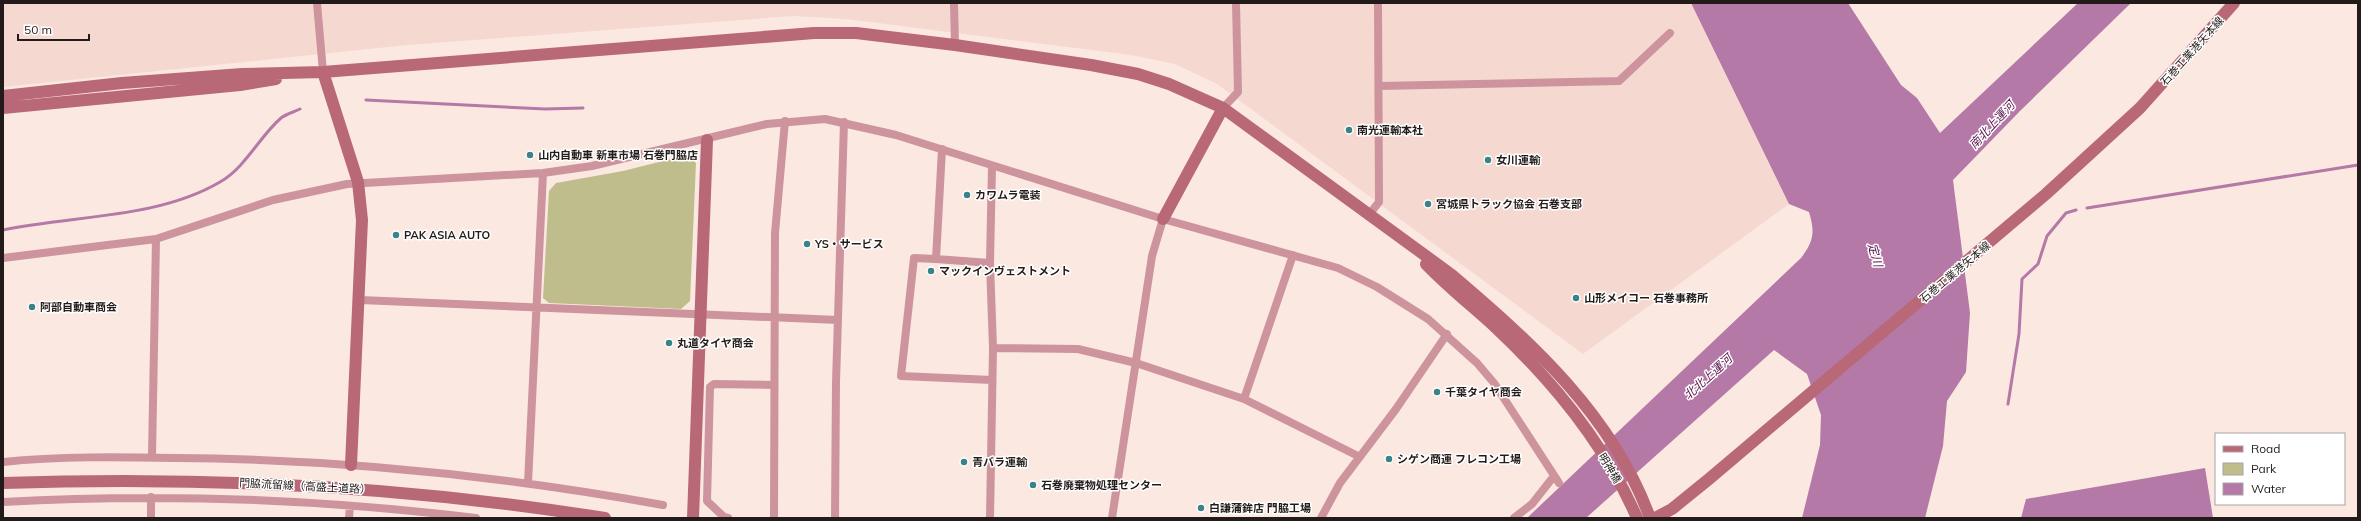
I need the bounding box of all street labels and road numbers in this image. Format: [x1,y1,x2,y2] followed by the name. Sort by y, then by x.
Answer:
[2157,14,2227,88] street label: 石巻工業港矢本線
[1917,238,1993,306] street label: 石巻工業港矢本線
[1596,450,1624,486] street label: 明神橋
[239,476,371,496] street label: 門脇流留線（高盛土道路）

